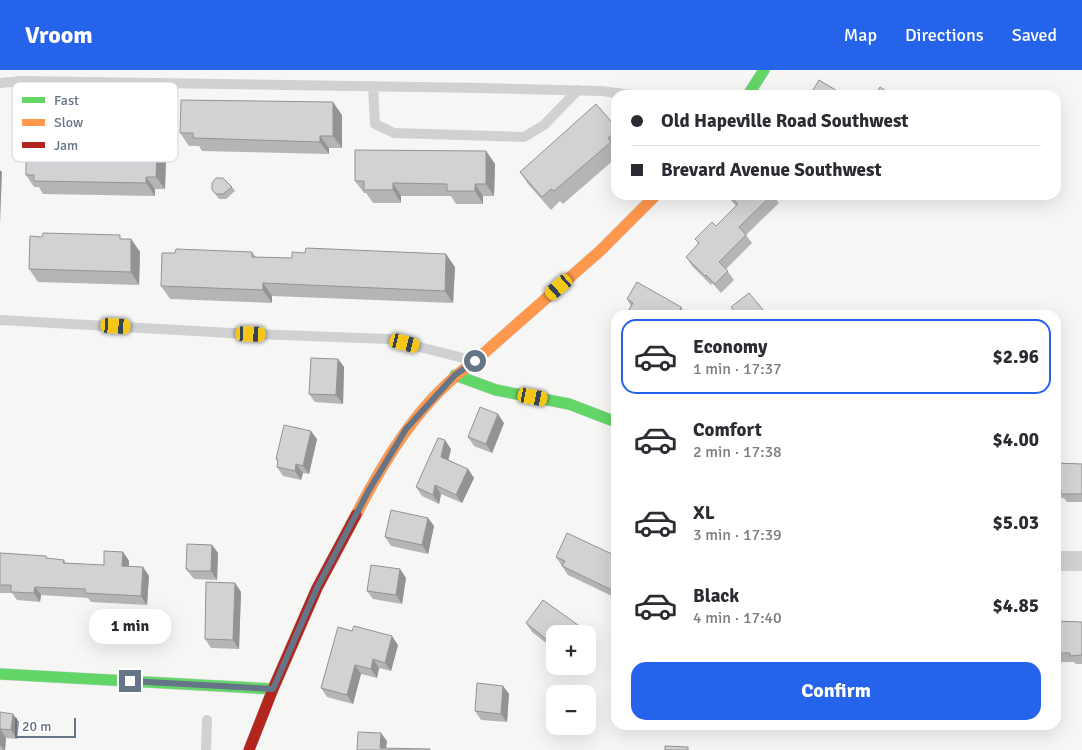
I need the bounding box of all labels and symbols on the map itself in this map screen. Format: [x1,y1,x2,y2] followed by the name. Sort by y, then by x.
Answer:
[12,82,178,162] legend
[54,92,79,109] text: Fast
[54,114,83,131] text: Slow
[54,137,78,154] text: Jam
[542,271,575,303] car
[100,318,131,334] car
[235,326,266,342] car
[388,332,421,354] car
[464,350,486,372] route start
[516,387,549,407] car
[89,608,171,644] callout: 1 min
[119,670,141,692] route end
[15,715,76,738] scale bar

